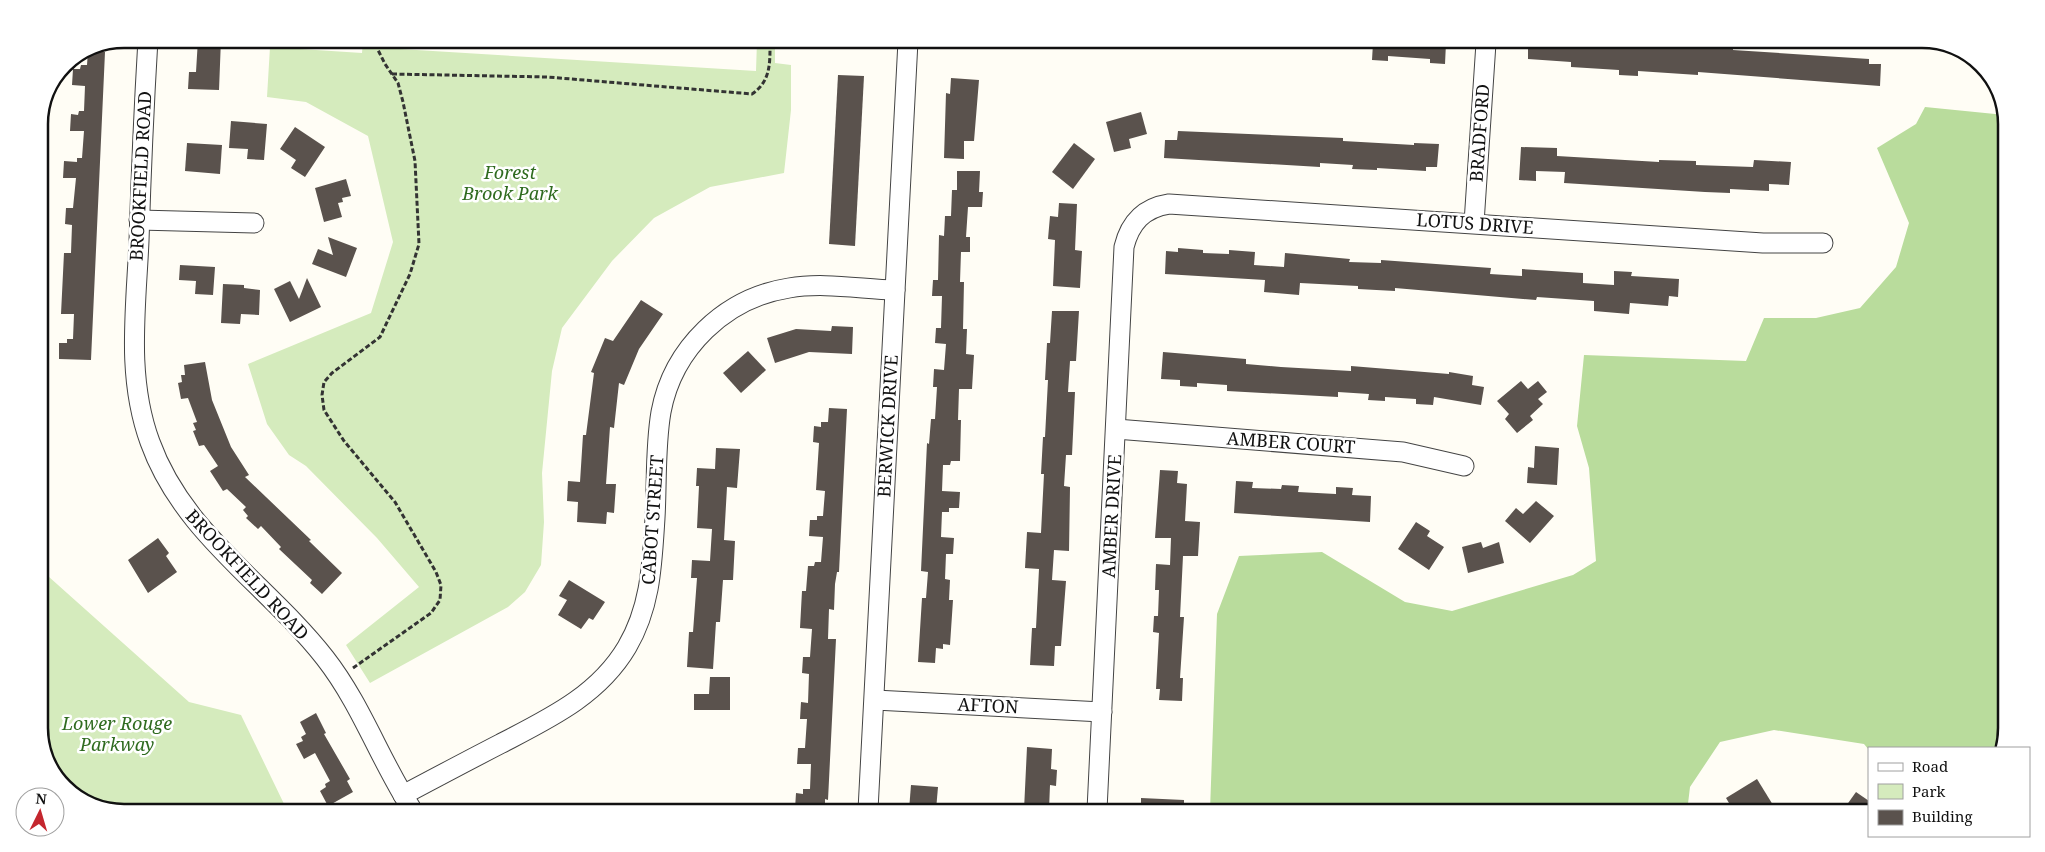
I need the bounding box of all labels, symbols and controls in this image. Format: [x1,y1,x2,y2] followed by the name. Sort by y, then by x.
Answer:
[1464,83,1494,183] street label: BRADFORD
[124,90,156,262] street label: BROOKFIELD ROAD
[461,160,559,205] park label: Forest Brook Park
[1416,207,1535,239] street label: LOTUS DRIVE
[871,354,903,498] street label: BERWICK DRIVE
[1226,426,1356,458] street label: AMBER COURT
[1096,453,1126,578] street label: AMBER DRIVE
[635,454,669,586] street label: CABOT STREET
[181,504,315,645] street label: BROOKFIELD ROAD
[957,691,1019,719] street label: AFTON
[61,711,172,756] park label: Lower Rouge Parkway
[1868,747,2030,837] legend
[1912,756,1948,776] text: Road
[1912,781,1946,801] text: Park
[15,787,65,837] north arrow
[35,789,48,808] text: N
[1912,806,1973,826] text: Building

